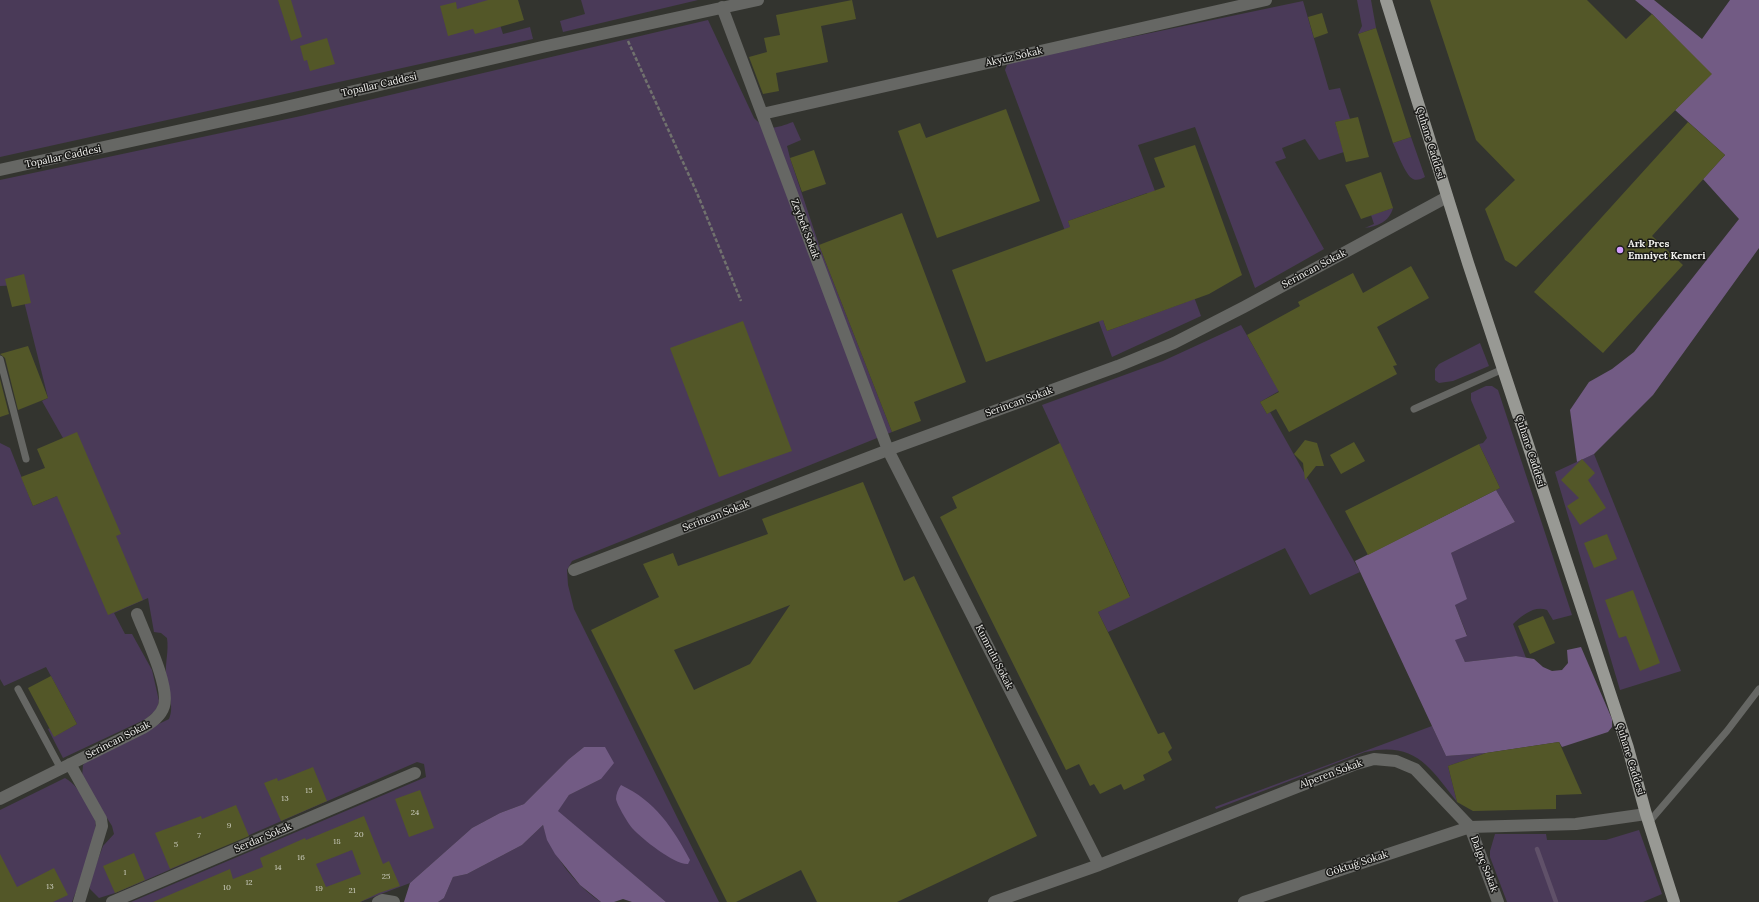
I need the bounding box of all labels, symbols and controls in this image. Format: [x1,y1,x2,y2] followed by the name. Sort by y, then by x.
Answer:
[984,45,1044,69] street label: Akyüz Sokak
[340,70,418,100] street label: Topallar Caddesi
[1413,105,1447,181] street label: Çuhane Caddesi
[24,143,102,171] street label: Topallar Caddesi
[788,197,822,261] street label: Zeybek Sokak
[1628,238,1705,262] place label: Ark Pres Emniyet Kemeri
[1615,245,1625,255] marker: Ark Pres Emniyet Kemeri
[1280,247,1348,291] street label: Serincan Sokak
[984,384,1054,420] street label: Serincan Sokak
[1513,413,1547,489] street label: Çuhane Caddesi
[681,498,751,534] street label: Serincan Sokak
[973,623,1015,691] street label: Kumrulu Sokak
[84,719,152,761] street label: Serincan Sokak
[1613,721,1647,797] street label: Çuhane Caddesi
[1298,757,1364,791] street label: Alperen Sokak
[305,786,313,796] house number: 15
[281,794,289,804] house number: 13
[411,808,419,818] house number: 24
[227,821,231,831] house number: 9
[233,821,293,855] street label: Serdar Sokak
[354,830,364,840] house number: 20
[197,831,201,841] house number: 7
[1468,834,1500,894] street label: Dalgıç Sokak
[333,837,341,847] house number: 18
[174,840,178,850] house number: 5
[1325,848,1389,880] street label: Göktuğ Sokak
[297,853,305,863] house number: 16
[274,863,282,873] house number: 14
[124,868,126,878] house number: 1
[382,872,390,882] house number: 25
[245,878,253,888] house number: 12
[46,882,54,892] house number: 13
[223,883,231,893] house number: 10
[315,884,323,894] house number: 19
[348,886,356,896] house number: 21

